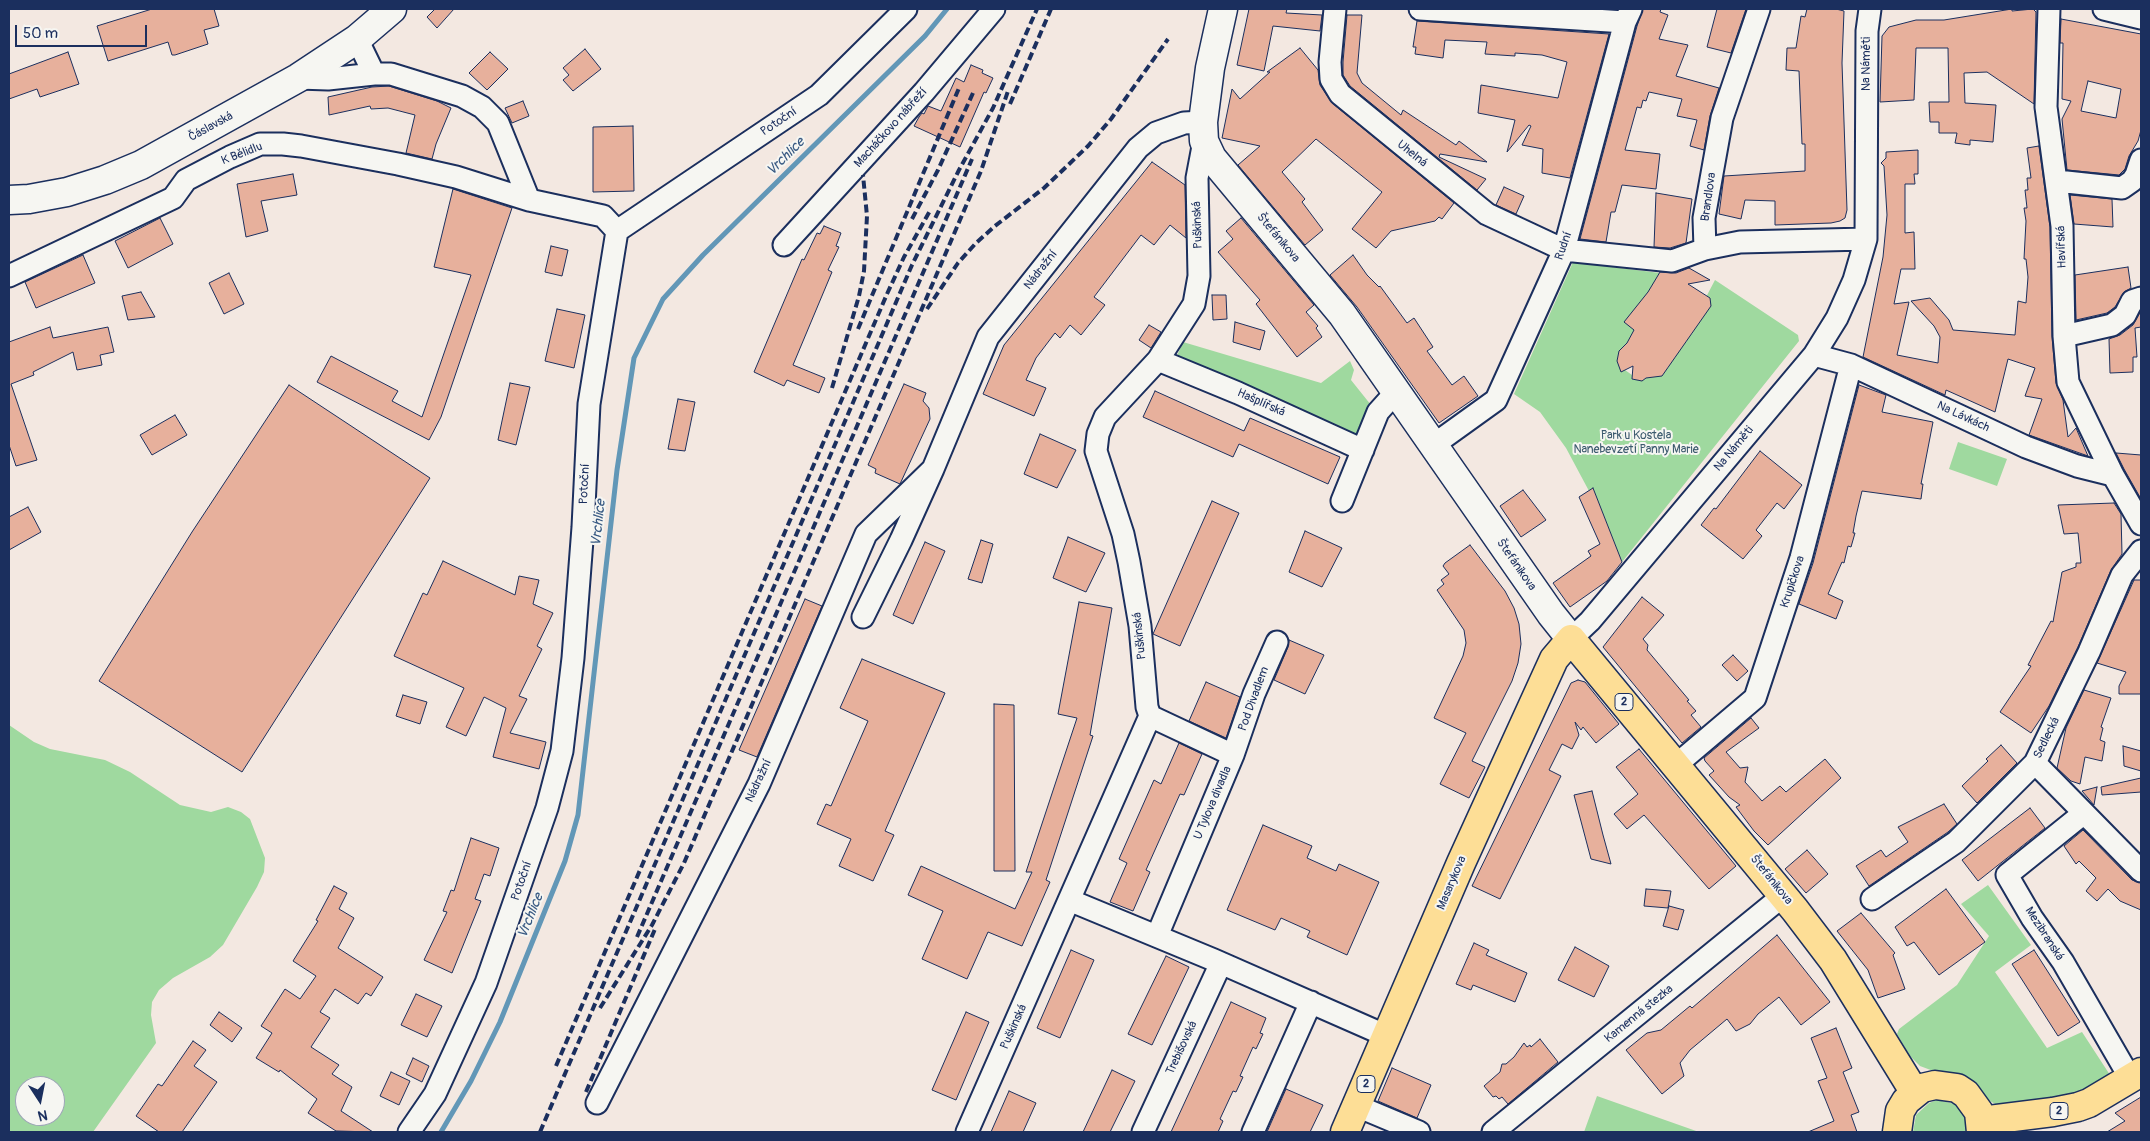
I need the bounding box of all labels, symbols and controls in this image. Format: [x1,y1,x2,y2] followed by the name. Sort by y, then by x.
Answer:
[18,15,150,47] scale bar
[23,24,58,43] text: 50 m
[1860,37,1874,91] street label: Na Náměti
[851,85,931,171] street label: Macháčkovo nábřeží
[758,105,800,139] street label: Potoční
[186,109,236,145] street label: Čáslavská
[763,134,809,180] water label: Vrchlice
[1394,137,1430,171] street label: Uhelná
[219,140,265,168] street label: K Bělidlu
[1698,172,1720,222] street label: Brandlova
[1190,201,1206,249] street label: Puškinská
[1253,211,1303,265] street label: Štefánikova
[2054,225,2070,269] street label: Havířská
[1552,230,1576,262] street label: Rudní
[1021,247,1061,293] street label: Nádražní
[1235,386,1287,420] street label: Hašplířská
[1934,399,1992,435] street label: Na Lávkách
[1711,424,1757,474] street label: Na Náměti
[1573,429,1699,457] park label: Park u Kostela Nanebevzetí Panny Marie
[577,463,593,505] street label: Potoční
[588,499,610,547] water label: Vrchlice
[1493,536,1539,594] street label: Štefánikova
[1778,554,1808,610] street label: Krupičkova
[1130,612,1150,660] street label: Puškinská
[1236,665,1272,733] street label: Pod Divadlem
[1615,694,1633,710] road number: 2
[2031,715,2063,761] street label: Sedlecká
[743,757,775,805] street label: Nádražní
[1191,764,1235,842] street label: U Tylova divadla
[1747,852,1795,908] street label: Štefánikova
[1434,854,1470,912] street label: Masarykova
[509,859,535,903] street label: Potoční
[514,891,548,941] water label: Vrchlice
[2021,905,2067,963] street label: Mezibranská
[1602,982,1676,1046] street label: Kamenná stezka
[998,1002,1030,1052] street label: Puškinská
[1163,1019,1201,1077] street label: Trebišovská
[15,1076,65,1126] north arrow
[1357,1076,1375,1092] road number: 2
[2050,1102,2068,1120] road number: 2
[36,1106,49,1124] text: N

